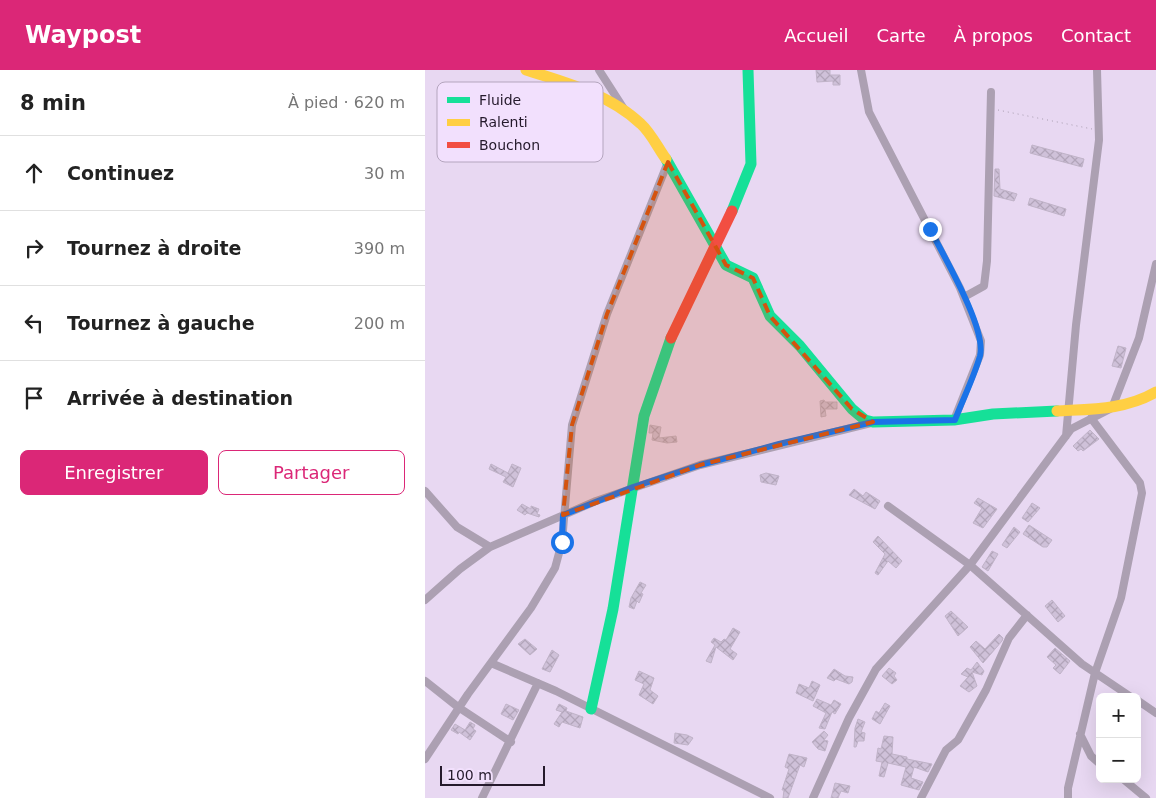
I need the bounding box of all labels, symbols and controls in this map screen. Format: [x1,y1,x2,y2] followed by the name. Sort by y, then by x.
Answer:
[25,21,141,49] text: Waypost
[784,25,849,46] text: Accueil
[877,25,926,46] text: Carte
[954,25,1033,46] text: À propos
[1061,25,1131,46] text: Contact
[437,82,603,162] legend
[20,91,86,115] text: 8 min
[479,92,521,108] text: Fluide
[288,93,405,112] text: À pied · 620 m
[479,114,528,130] text: Ralenti
[479,137,540,153] text: Bouchon
[20,159,48,187] icon: ahead
[67,162,174,184] text: Continuez
[364,164,405,183] text: 30 m
[919,218,942,241] route end
[20,234,48,262] icon: right
[67,237,241,259] text: Tournez à droite
[354,239,405,258] text: 390 m
[20,309,48,337] icon: left
[67,312,255,334] text: Tournez à gauche
[354,314,405,333] text: 200 m
[20,384,48,412] icon: arrive
[67,387,293,409] text: Arrivée à destination
[20,450,208,495] button: Enregistrer
[218,450,405,495] button: Partager
[551,531,574,554] route start
[1096,693,1141,783] map controls
[1096,693,1141,738] button: +
[1096,738,1141,783] button: −
[440,763,545,786] scale bar
[447,767,492,783] text: 100 m

